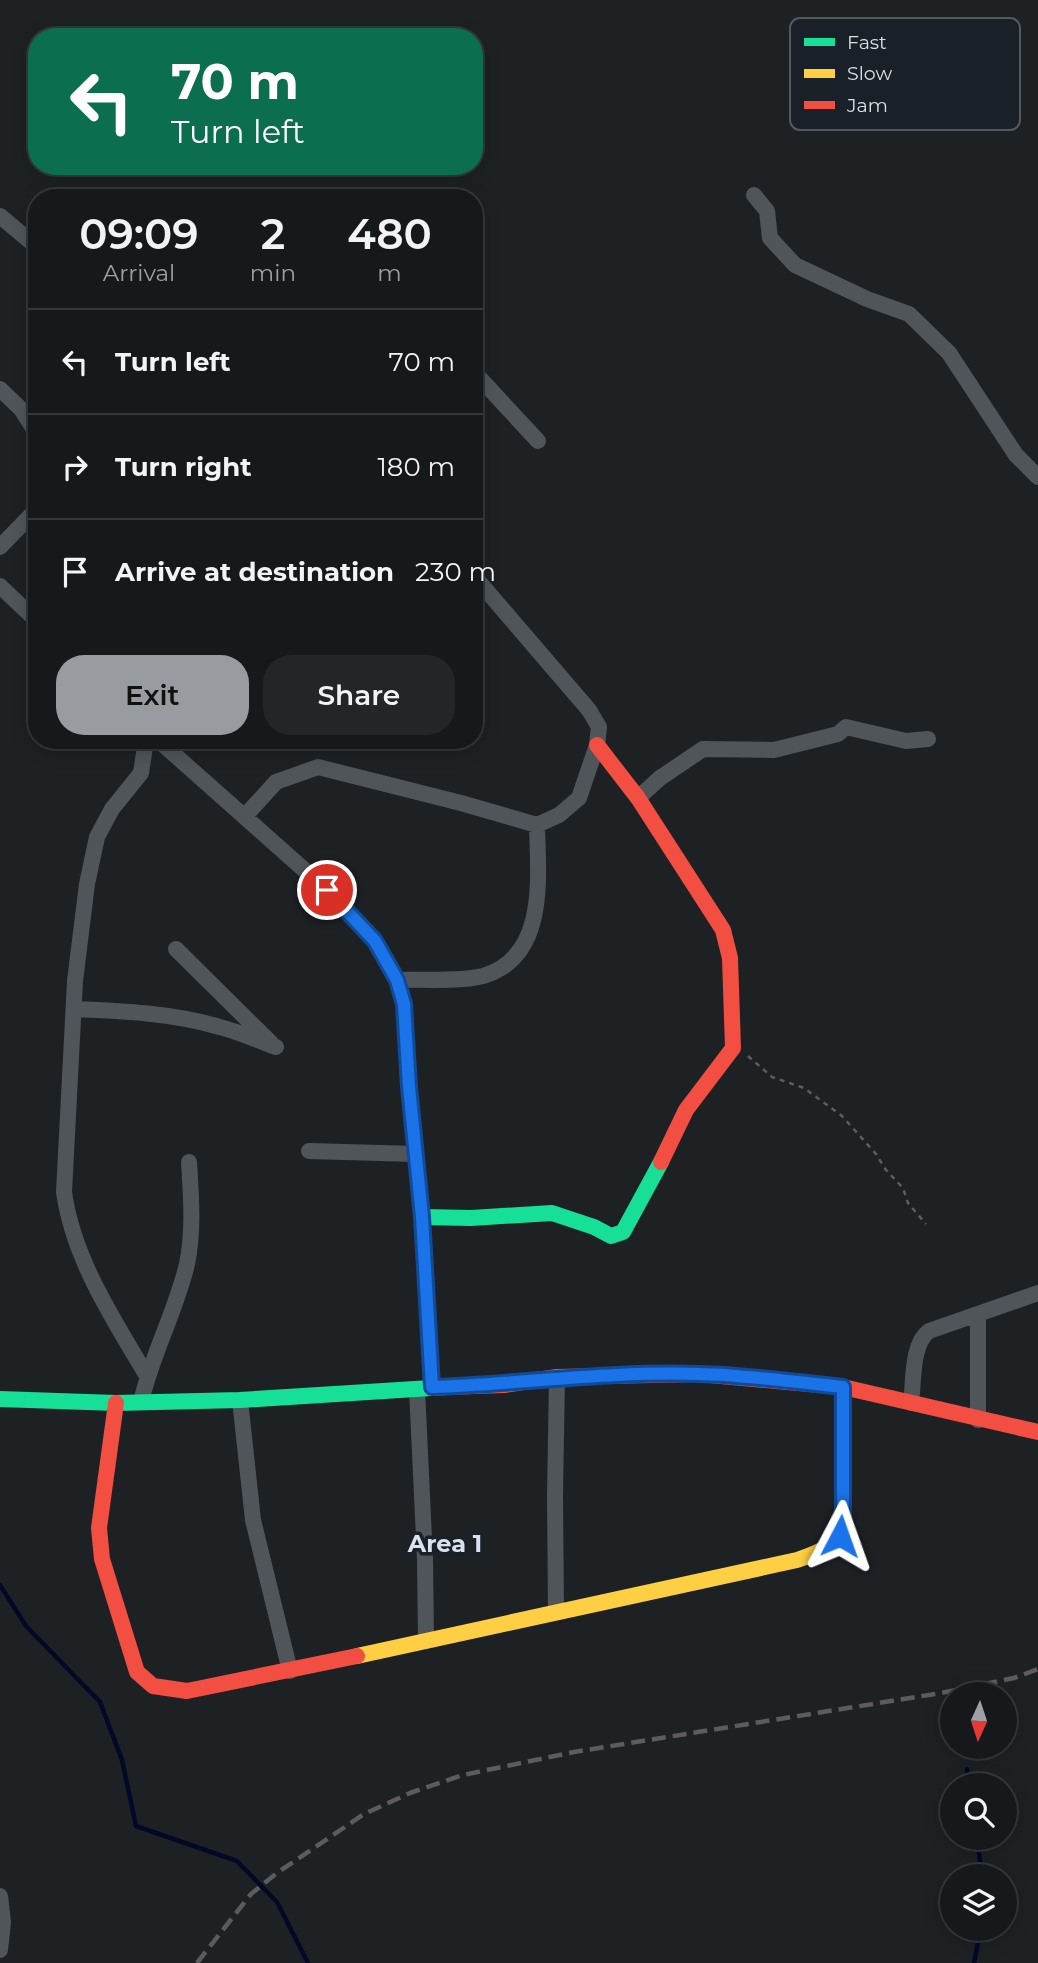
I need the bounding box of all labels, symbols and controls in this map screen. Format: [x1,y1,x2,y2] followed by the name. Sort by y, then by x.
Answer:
[790,18,1020,130] legend
[847,31,887,54] text: Fast
[171,52,299,111] text: 70 m
[56,56,147,147] icon: left
[847,62,892,85] text: Slow
[846,94,888,117] text: Jam
[171,112,305,151] text: Turn left
[79,208,199,260] text: 09:09
[261,208,285,260] text: 2
[347,208,432,260] text: 480
[103,259,175,287] text: Arrival
[250,259,296,287] text: min
[377,259,402,287] text: m
[56,343,94,381] icon: left
[115,346,231,378] text: Turn left
[389,346,455,378] text: 70 m
[56,448,94,486] icon: right
[115,451,251,483] text: Turn right
[377,451,455,483] text: 180 m
[56,553,94,591] icon: arrive
[115,556,394,588] text: Arrive at destination
[415,556,496,588] text: 230 m
[56,655,249,735] button: Exit
[263,655,455,735] button: Share
[297,860,357,920] pin
[308,871,346,909] icon: arrive
[803,1499,877,1573] position arrow
[407,1529,482,1558] district label: Area 1
[940,1682,1017,1759] north arrow
[940,1682,1017,1941] map controls
[940,1773,1017,1850] button: search
[940,1864,1017,1941] button: layers

